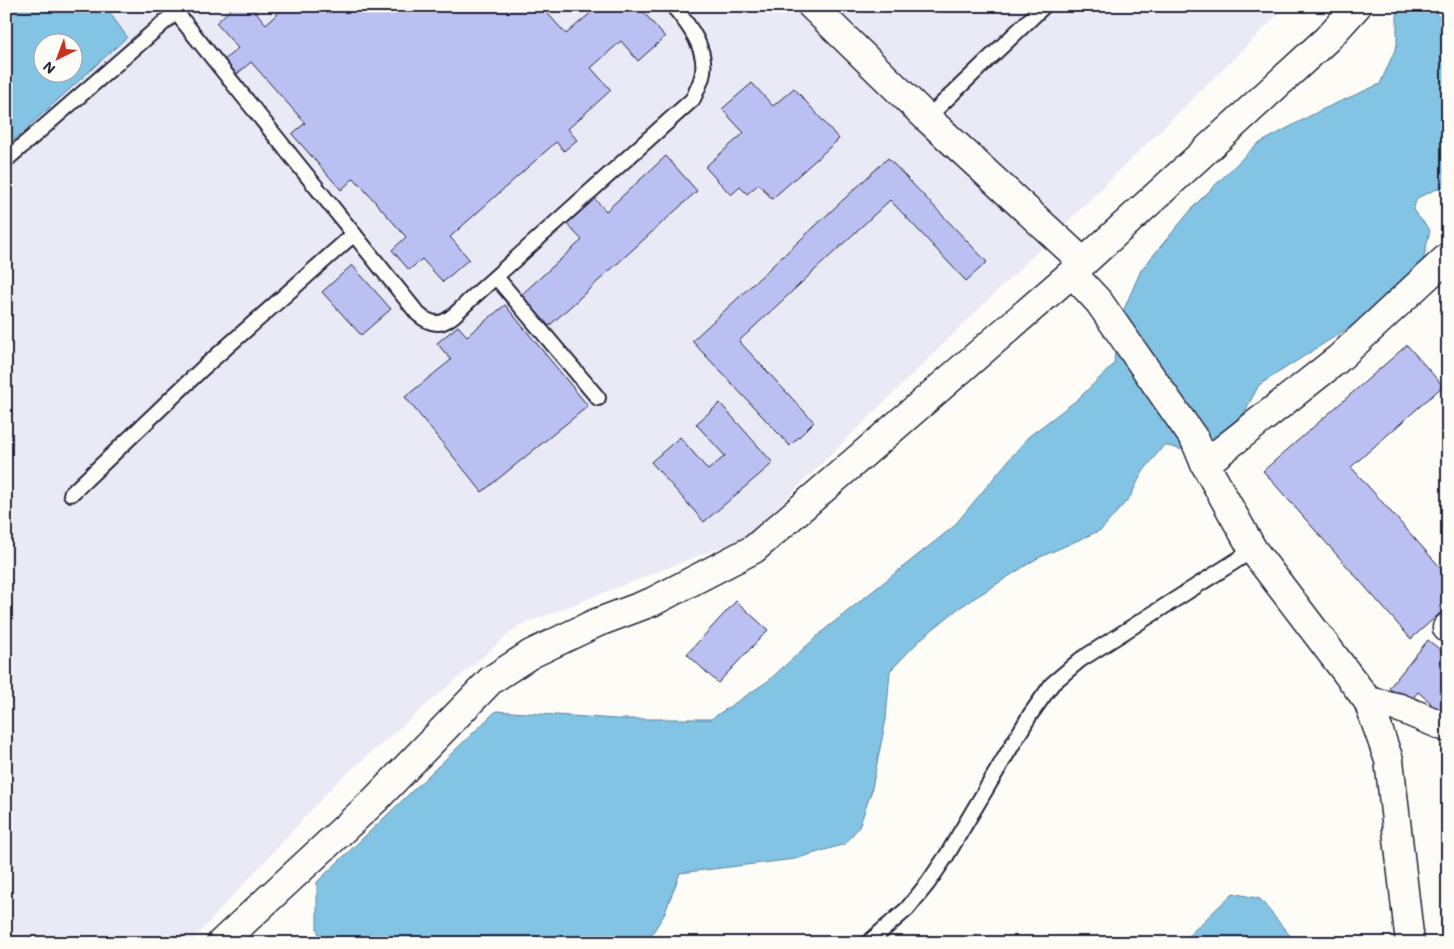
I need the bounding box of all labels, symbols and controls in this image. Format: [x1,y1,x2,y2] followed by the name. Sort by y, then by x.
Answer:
[32,32,82,82] north arrow
[39,57,59,79] text: N

